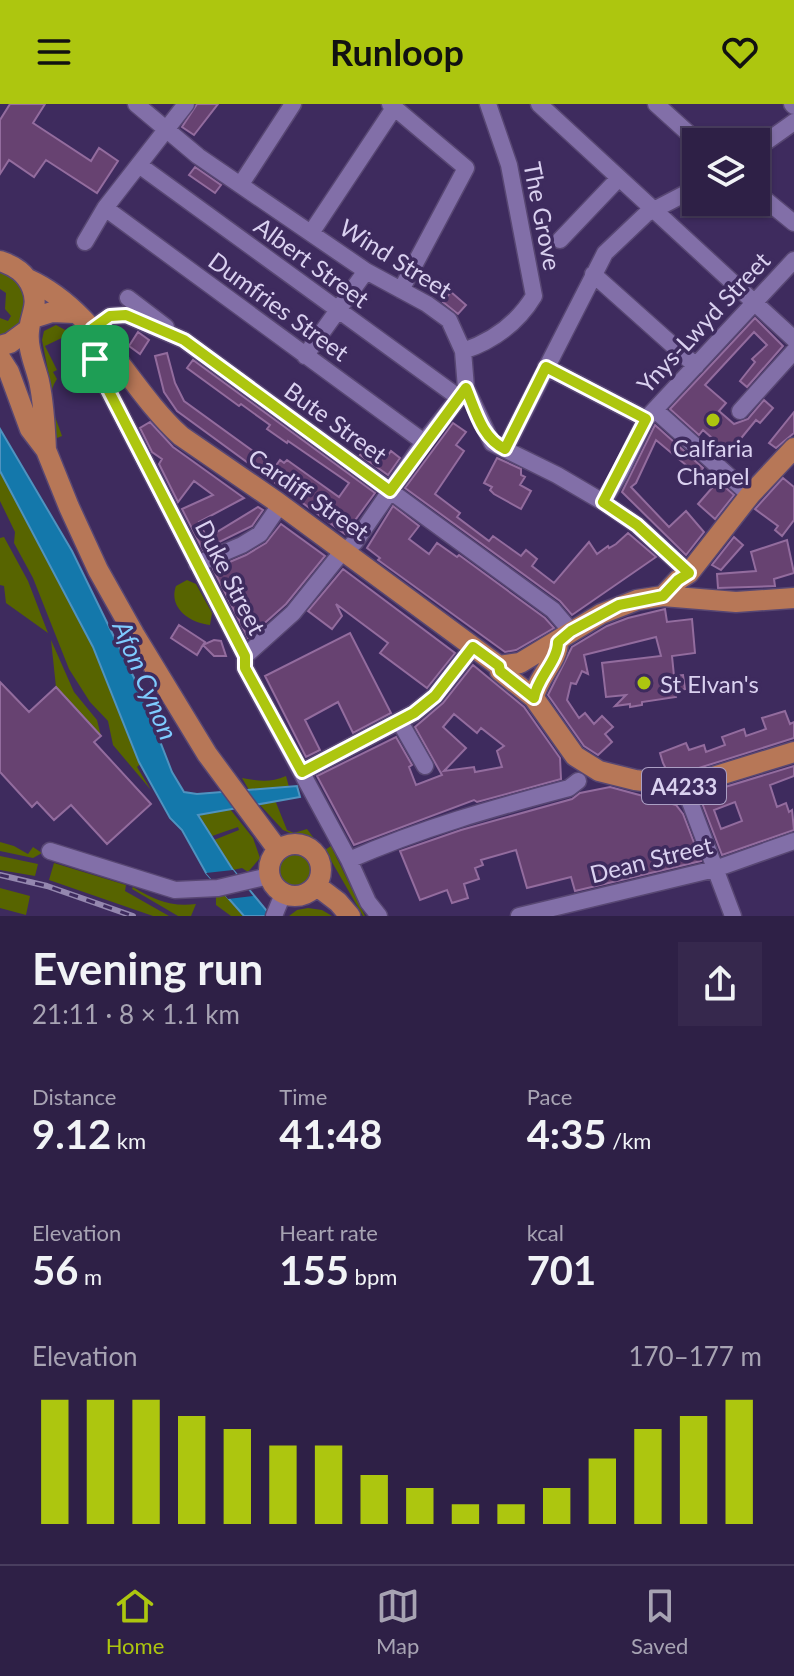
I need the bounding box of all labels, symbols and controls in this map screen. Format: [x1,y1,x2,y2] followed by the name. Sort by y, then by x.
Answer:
[32,30,76,74] icon: menu
[330,30,464,74] text: Runloop
[718,30,762,74] icon: heart
[682,128,770,216] map controls
[682,128,770,216] button: layers
[518,159,568,273] street label: The Grove
[249,211,375,314] street label: Albert Street
[335,212,458,304] street label: Wind Street
[203,245,355,367] street label: Dumfries Street
[630,245,776,398] street label: Ynys-Lwyd Street
[61,325,129,393] pin
[73,337,117,381] icon: arrive
[279,375,393,469] street label: Bute Street
[704,411,722,429] marker: Calfaria Chapel
[673,433,753,490] place label: Calfaria Chapel
[243,442,375,546] street label: Cardiff Street
[190,515,272,640] street label: Duke Street
[106,615,185,744] water label: Afon Cynon
[660,669,759,698] place label: St Elvan's
[635,674,653,692] marker: St Elvan's
[642,768,726,804] road number: A4233
[587,830,716,888] street label: Dean Street
[32,942,263,994] text: Evening run
[678,942,762,1026] button: share
[32,998,240,1030] text: 21:11 · 8 × 1.1 km
[32,1083,116,1110] text: Distance
[279,1083,327,1110] text: Time
[527,1083,572,1110] text: Pace
[32,1110,111,1158] text: 9.12
[279,1110,382,1158] text: 41:48
[527,1110,607,1158] text: 4:35
[111,1127,146,1154] text: km
[607,1127,651,1154] text: /km
[32,1219,121,1246] text: Elevation
[279,1219,378,1246] text: Heart rate
[527,1219,564,1246] text: kcal
[32,1246,78,1294] text: 56
[279,1246,349,1294] text: 155
[527,1246,596,1294] text: 701
[78,1263,102,1290] text: m
[349,1263,397,1290] text: bpm
[32,1340,138,1372] text: Elevation
[628,1340,762,1372] text: 170–177 m
[106,1584,164,1659] tab: Home
[376,1584,420,1659] tab: Map
[631,1584,688,1659] tab: Saved

